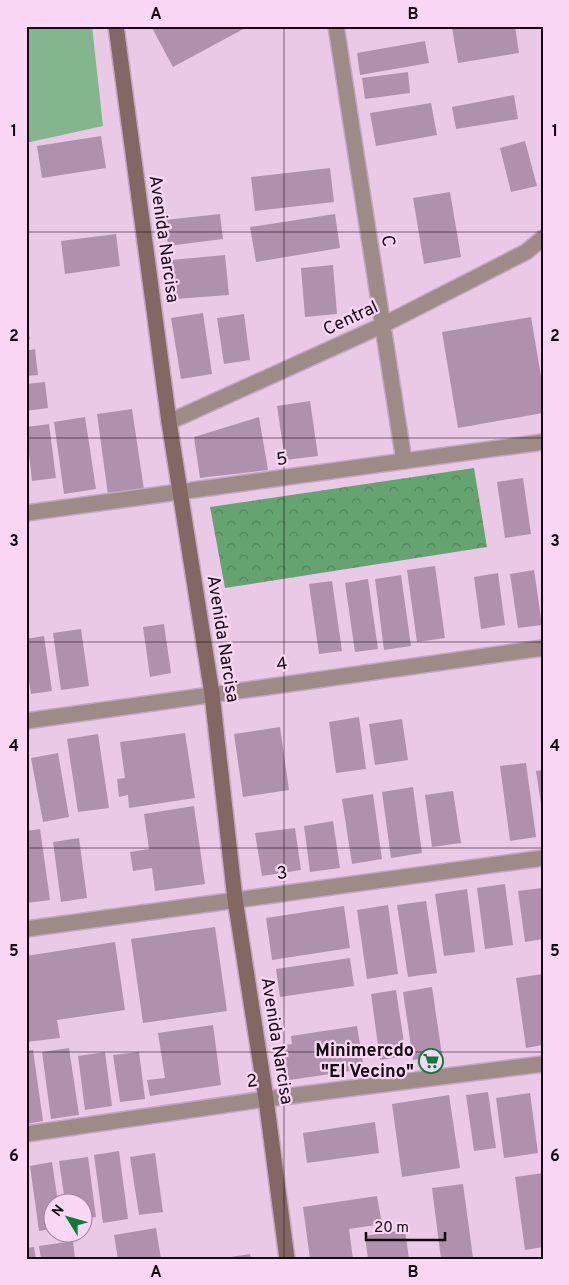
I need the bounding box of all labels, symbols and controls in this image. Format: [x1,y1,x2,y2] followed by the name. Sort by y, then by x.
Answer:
[150,5,162,25] text: A
[407,5,419,25] text: B
[11,122,17,142] text: 1
[552,122,558,142] text: 1
[143,174,183,304] street label: Avenida Narcisa
[375,233,399,249] street label: C
[320,296,382,342] street label: Central
[9,327,19,347] text: 2
[550,327,560,347] text: 2
[275,448,289,472] street label: 5
[9,532,19,552] text: 3
[550,532,560,552] text: 3
[201,574,243,704] street label: Avenida Narcisa
[275,653,289,677] street label: 4
[9,737,19,757] text: 4
[550,737,560,757] text: 4
[275,862,289,886] street label: 3
[9,942,19,962] text: 5
[550,942,560,962] text: 5
[255,976,297,1106] street label: Avenida Narcisa
[315,1040,414,1084] place label: Minimercdo "El Vecino"
[418,1048,444,1074] supermarket icon: Minimercdo "El Vecino"
[245,1070,259,1094] street label: 2
[9,1147,19,1167] text: 6
[550,1147,560,1167] text: 6
[42,1192,92,1242] north arrow
[49,1202,69,1220] text: N
[366,1210,445,1242] scale bar
[374,1219,409,1238] text: 20 m
[150,1263,162,1283] text: A
[407,1263,419,1283] text: B

